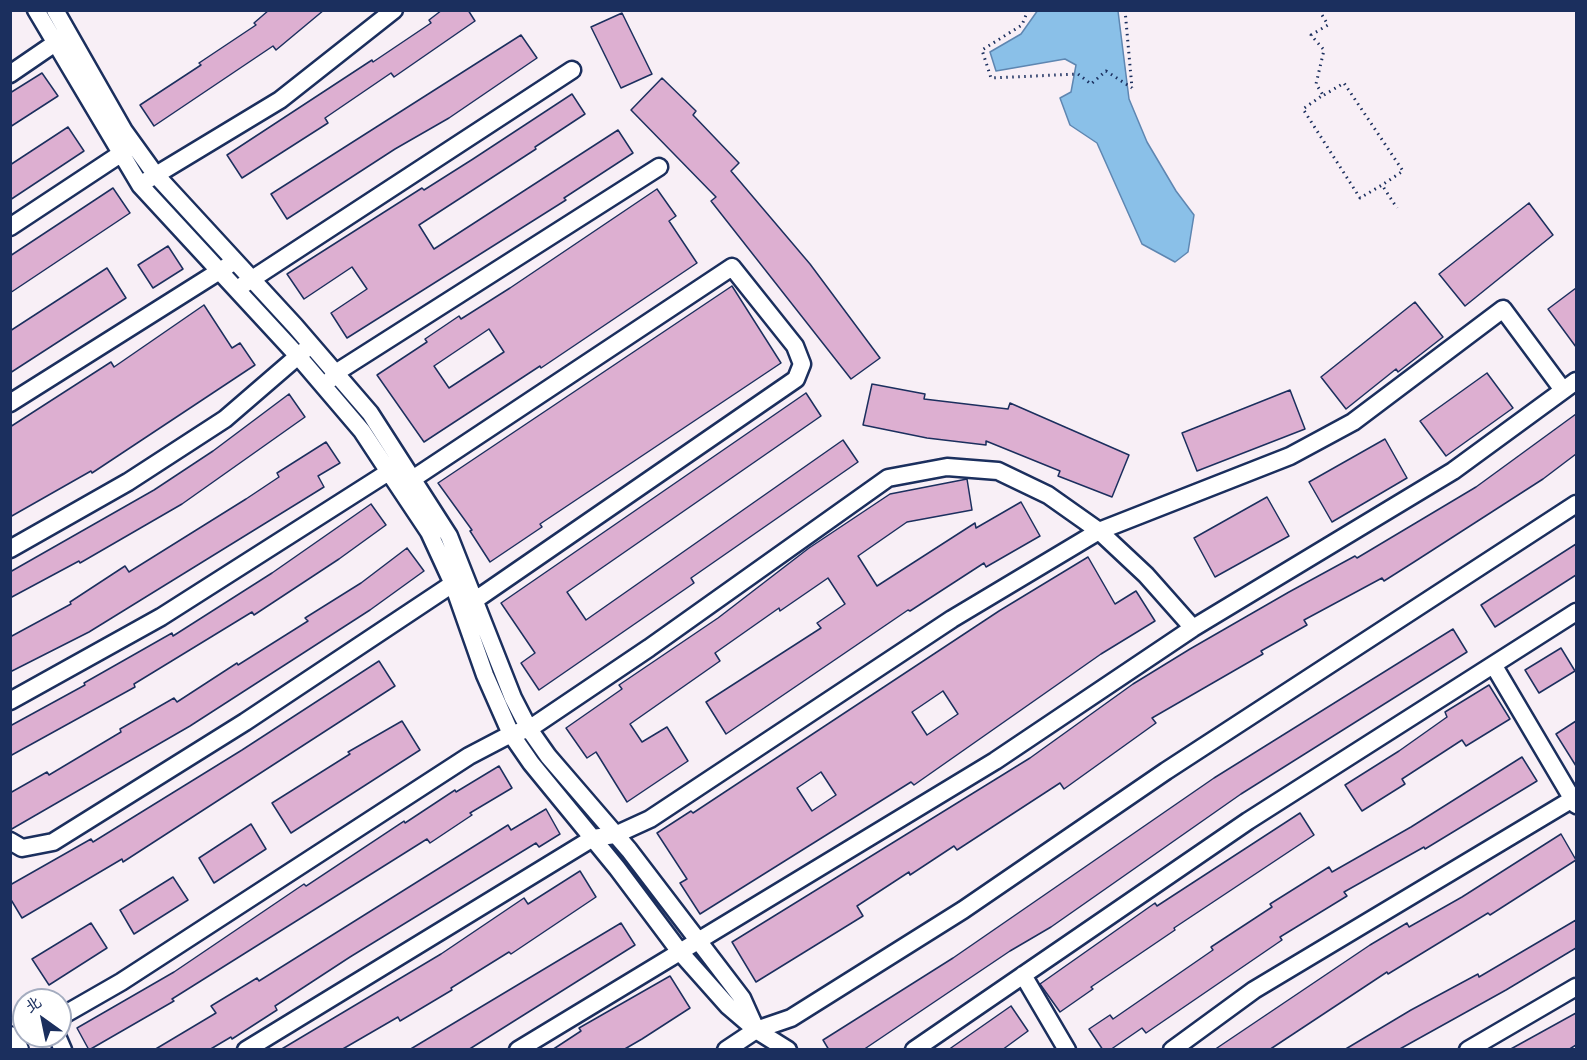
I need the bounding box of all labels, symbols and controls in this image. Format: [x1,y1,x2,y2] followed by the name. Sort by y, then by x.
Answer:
[12,988,72,1048] north arrow
[21,991,45,1017] text: 北

